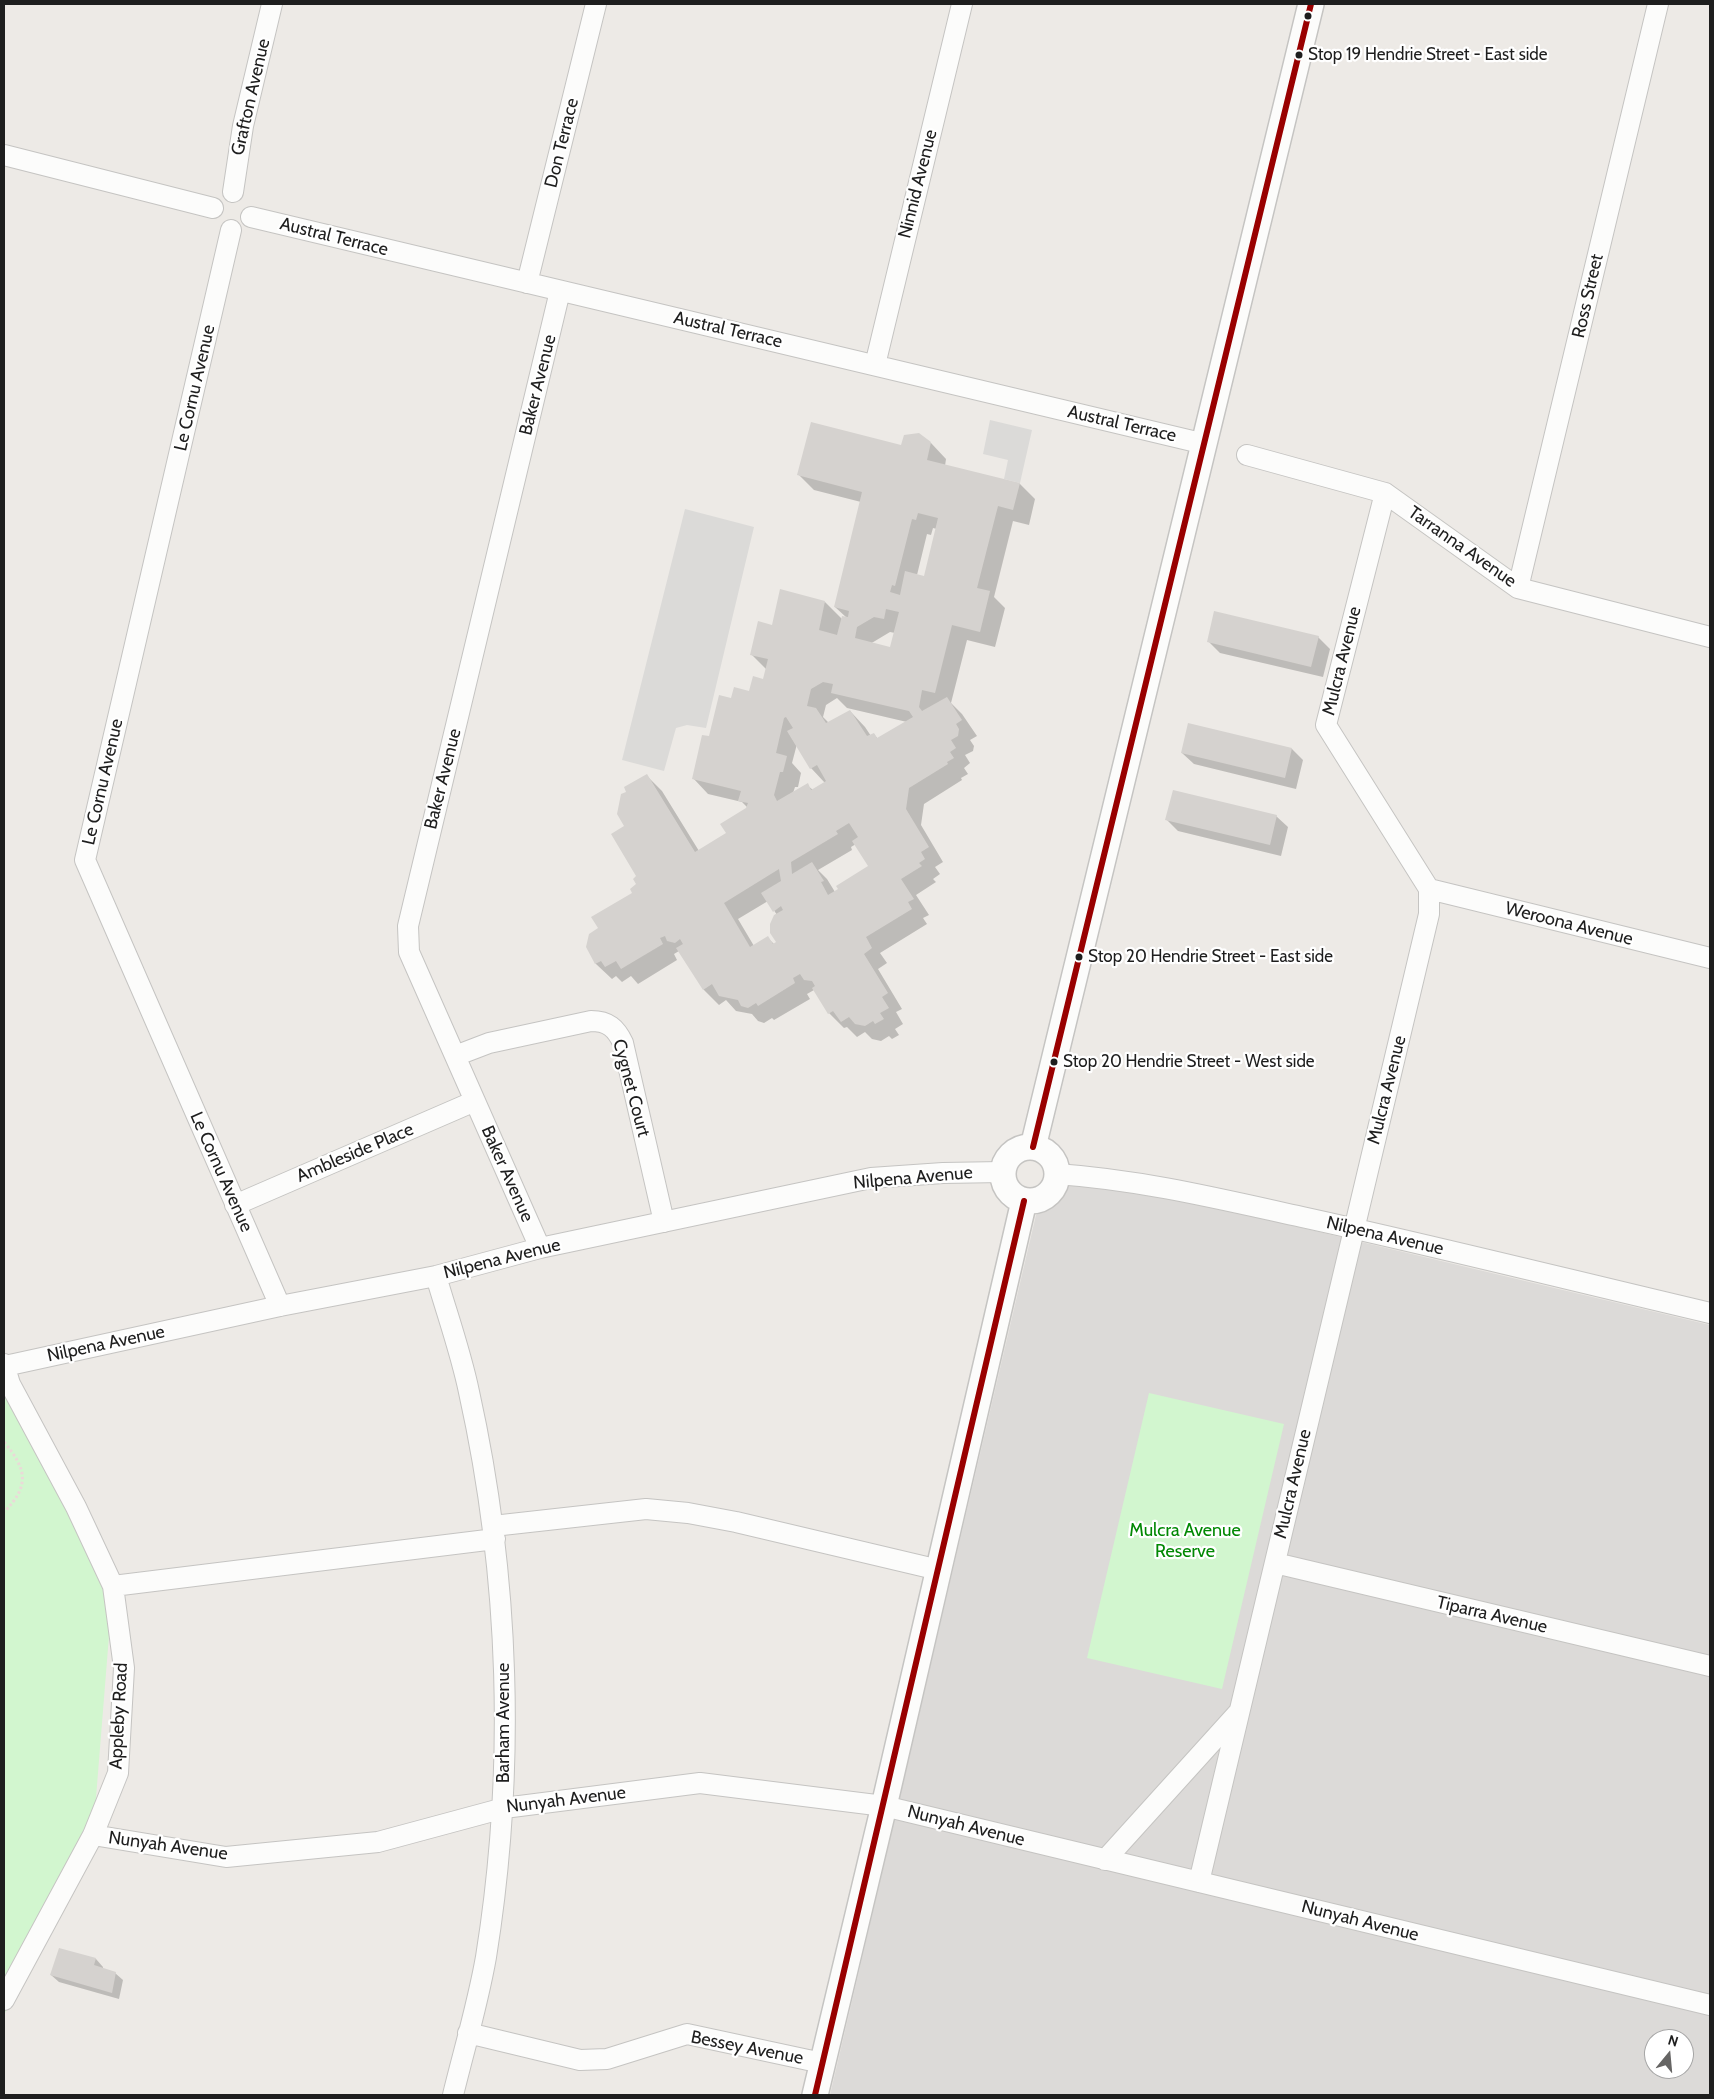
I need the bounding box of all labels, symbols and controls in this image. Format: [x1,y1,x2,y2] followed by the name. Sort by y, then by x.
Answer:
[1303,11,1313,21] unlabelled marker
[227,37,275,157] street label: Grafton Avenue
[1308,45,1547,65] place label: Stop 19 Hendrie Street - East side
[1294,50,1304,60] marker: Stop 19 Hendrie Street - East side
[540,96,584,190] street label: Don Terrace
[894,127,942,241] street label: Ninnid Avenue
[278,213,390,261] street label: Austral Terrace
[1568,252,1608,340] street label: Ross Street
[672,307,784,353] street label: Austral Terrace
[170,323,220,453] street label: Le Cornu Avenue
[515,332,561,438] street label: Baker Avenue
[1066,401,1178,447] street label: Austral Terrace
[1404,502,1520,592] street label: Tarranna Avenue
[1318,604,1366,718] street label: Mulcra Avenue
[78,717,128,847] street label: Le Cornu Avenue
[420,726,466,832] street label: Baker Avenue
[1503,898,1635,950] street label: Weroona Avenue
[1088,947,1333,967] place label: Stop 20 Hendrie Street - East side
[1074,952,1084,962] marker: Stop 20 Hendrie Street - East side
[1363,1033,1411,1147] street label: Mulcra Avenue
[608,1037,654,1139] street label: Cygnet Court
[1063,1052,1315,1072] place label: Stop 20 Hendrie Street - West side
[1049,1057,1059,1067] marker: Stop 20 Hendrie Street - West side
[185,1109,257,1235] street label: Le Cornu Avenue
[293,1119,417,1187] street label: Ambleside Place
[476,1123,538,1225] street label: Baker Avenue
[852,1162,974,1194] street label: Nilpena Avenue
[1324,1212,1446,1260] street label: Nilpena Avenue
[441,1234,563,1284] street label: Nilpena Avenue
[45,1321,167,1367] street label: Nilpena Avenue
[1270,1427,1316,1541] street label: Mulcra Avenue
[1129,1520,1241,1562] park label: Mulcra Avenue Reserve
[1435,1592,1549,1638] street label: Tiparra Avenue
[105,1662,133,1770] street label: Appleby Road
[493,1663,515,1783] street label: Barham Avenue
[505,1782,627,1818] street label: Nunyah Avenue
[905,1801,1027,1851] street label: Nunyah Avenue
[107,1827,229,1865] street label: Nunyah Avenue
[1299,1896,1421,1946] street label: Nunyah Avenue
[689,2027,805,2069] street label: Bessey Avenue
[1644,2029,1694,2079] north arrow
[1666,2031,1680,2051] text: N

